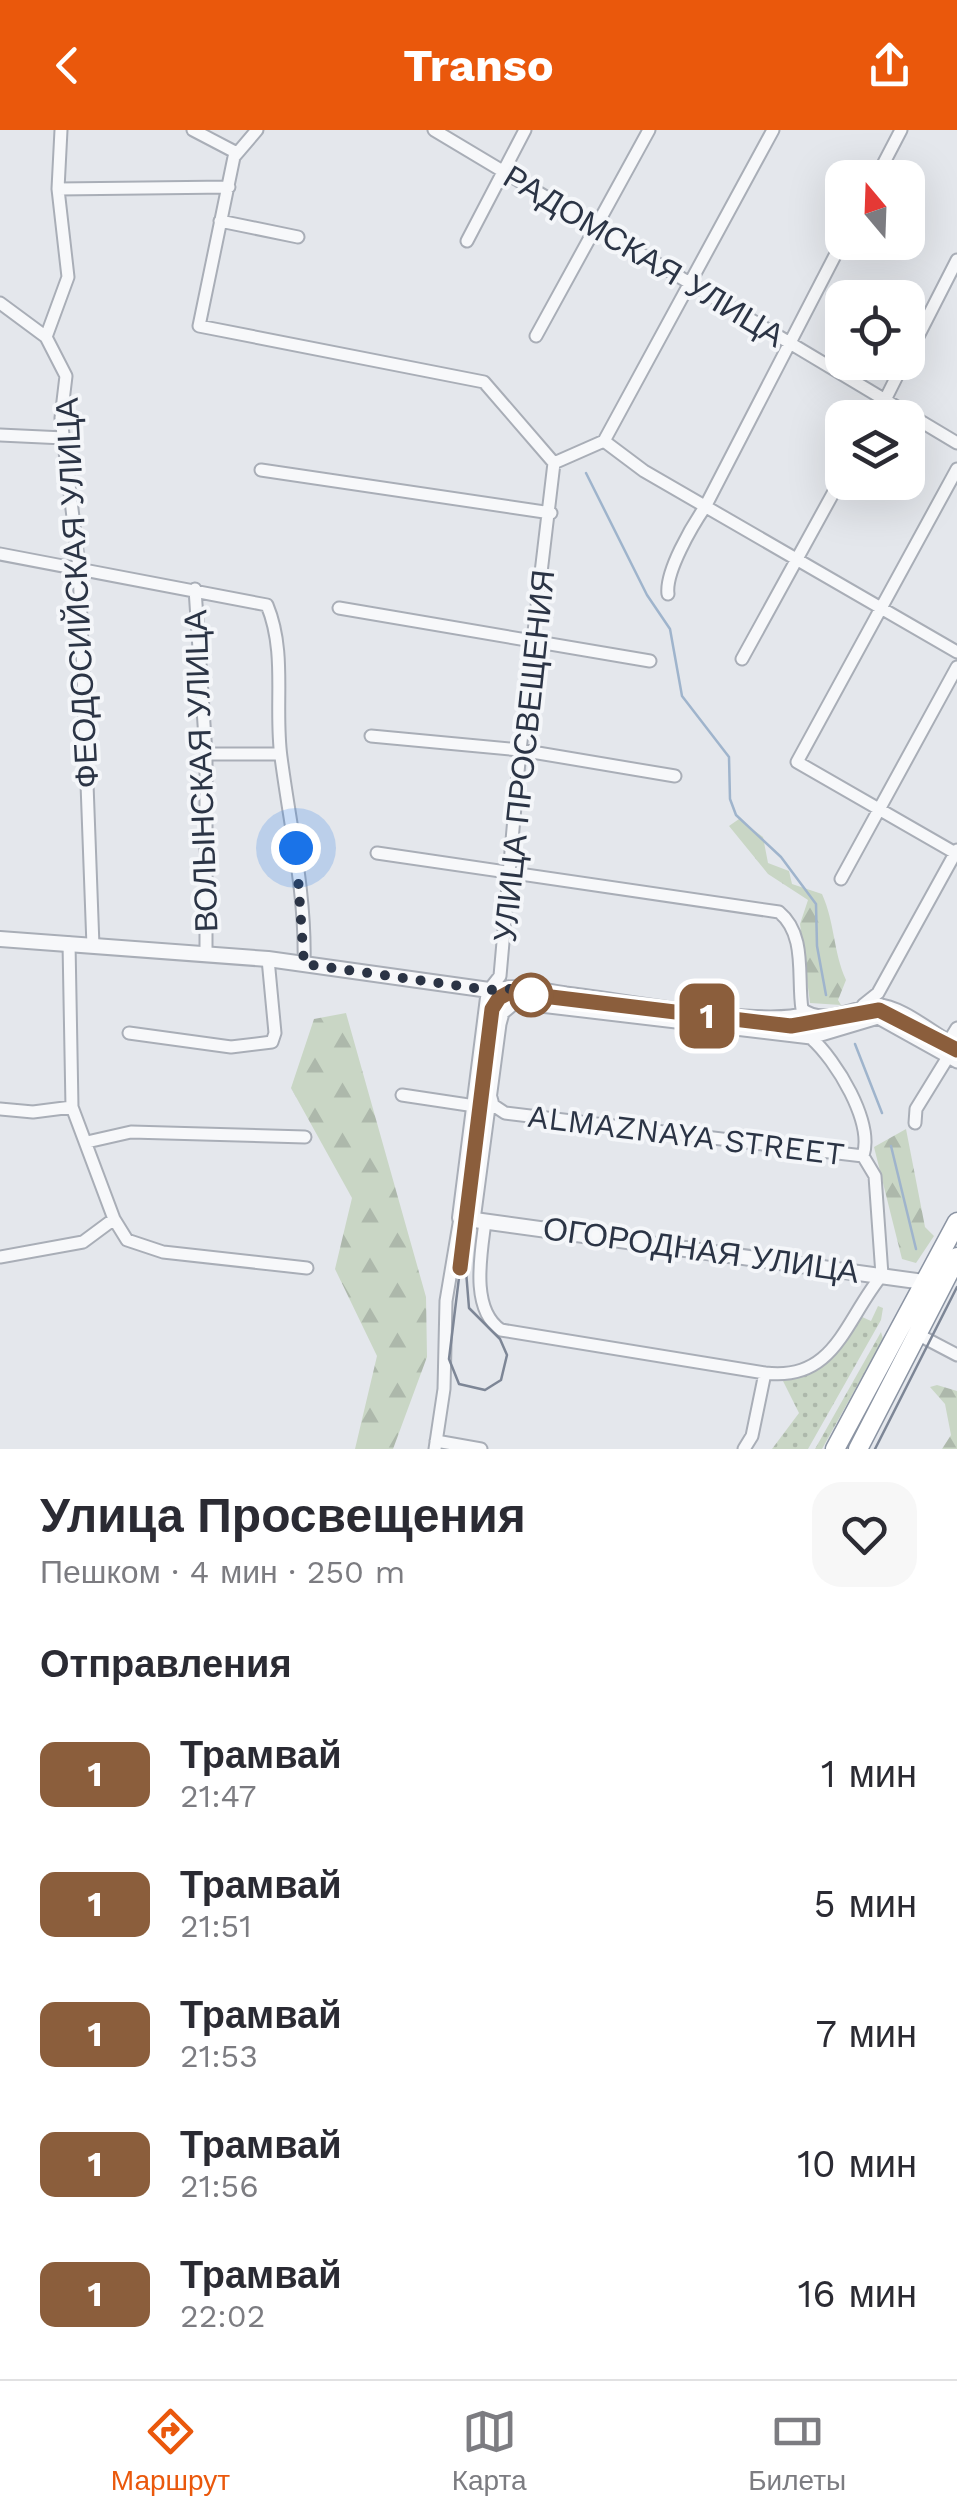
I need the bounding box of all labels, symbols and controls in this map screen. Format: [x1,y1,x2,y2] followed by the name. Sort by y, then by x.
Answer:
[40,38,95,93] icon: back
[862,38,917,93] icon: share
[403,39,554,92] text: Transo
[497,157,792,355] street label: РАДОМСКАЯ УЛИЦА
[825,160,925,260] north arrow
[825,160,925,500] map controls
[825,280,925,380] button: locate
[48,396,106,789] street label: ФЕОДОСИЙСКАЯ УЛИЦА
[825,400,925,500] button: layers
[486,568,562,944] street label: УЛИЦА ПРОСВЕЩЕНИЯ
[176,608,226,933] street label: ВОЛЫНСКАЯ УЛИЦА
[271,823,321,873] your location
[510,974,552,1016] unlabelled marker
[674,984,740,1048] line badge: 1
[699,995,715,1037] text: 1
[526,1097,846,1173] street label: ALMAZNAYA STREET
[541,1209,862,1291] street label: ОГОРОДНАЯ УЛИЦА
[812,1482,917,1587] button: heart
[40,1487,526,1544] text: Улица Просвещения
[40,1553,405,1591] text: Пешком · 4 мин · 250 m
[40,1642,292,1686] text: Отправления
[180,1733,342,1777] text: Трамвай
[821,1752,917,1796] text: 1 мин
[87,1753,103,1795] text: 1
[180,1777,257,1815] text: 21:47
[180,1863,342,1907] text: Трамвай
[814,1882,917,1926] text: 5 мин
[87,1883,103,1925] text: 1
[180,1907,252,1945] text: 21:51
[180,1993,342,2037] text: Трамвай
[816,2012,917,2056] text: 7 мин
[87,2013,103,2055] text: 1
[180,2037,258,2075] text: 21:53
[180,2123,342,2167] text: Трамвай
[797,2142,917,2186] text: 10 мин
[87,2143,103,2185] text: 1
[180,2167,259,2205] text: 21:56
[180,2253,342,2297] text: Трамвай
[798,2272,917,2316] text: 16 мин
[87,2273,103,2315] text: 1
[180,2297,265,2335] text: 22:02
[111,2404,230,2497] tab: Маршрут
[452,2404,527,2497] tab: Карта
[748,2404,846,2497] tab: Билеты

